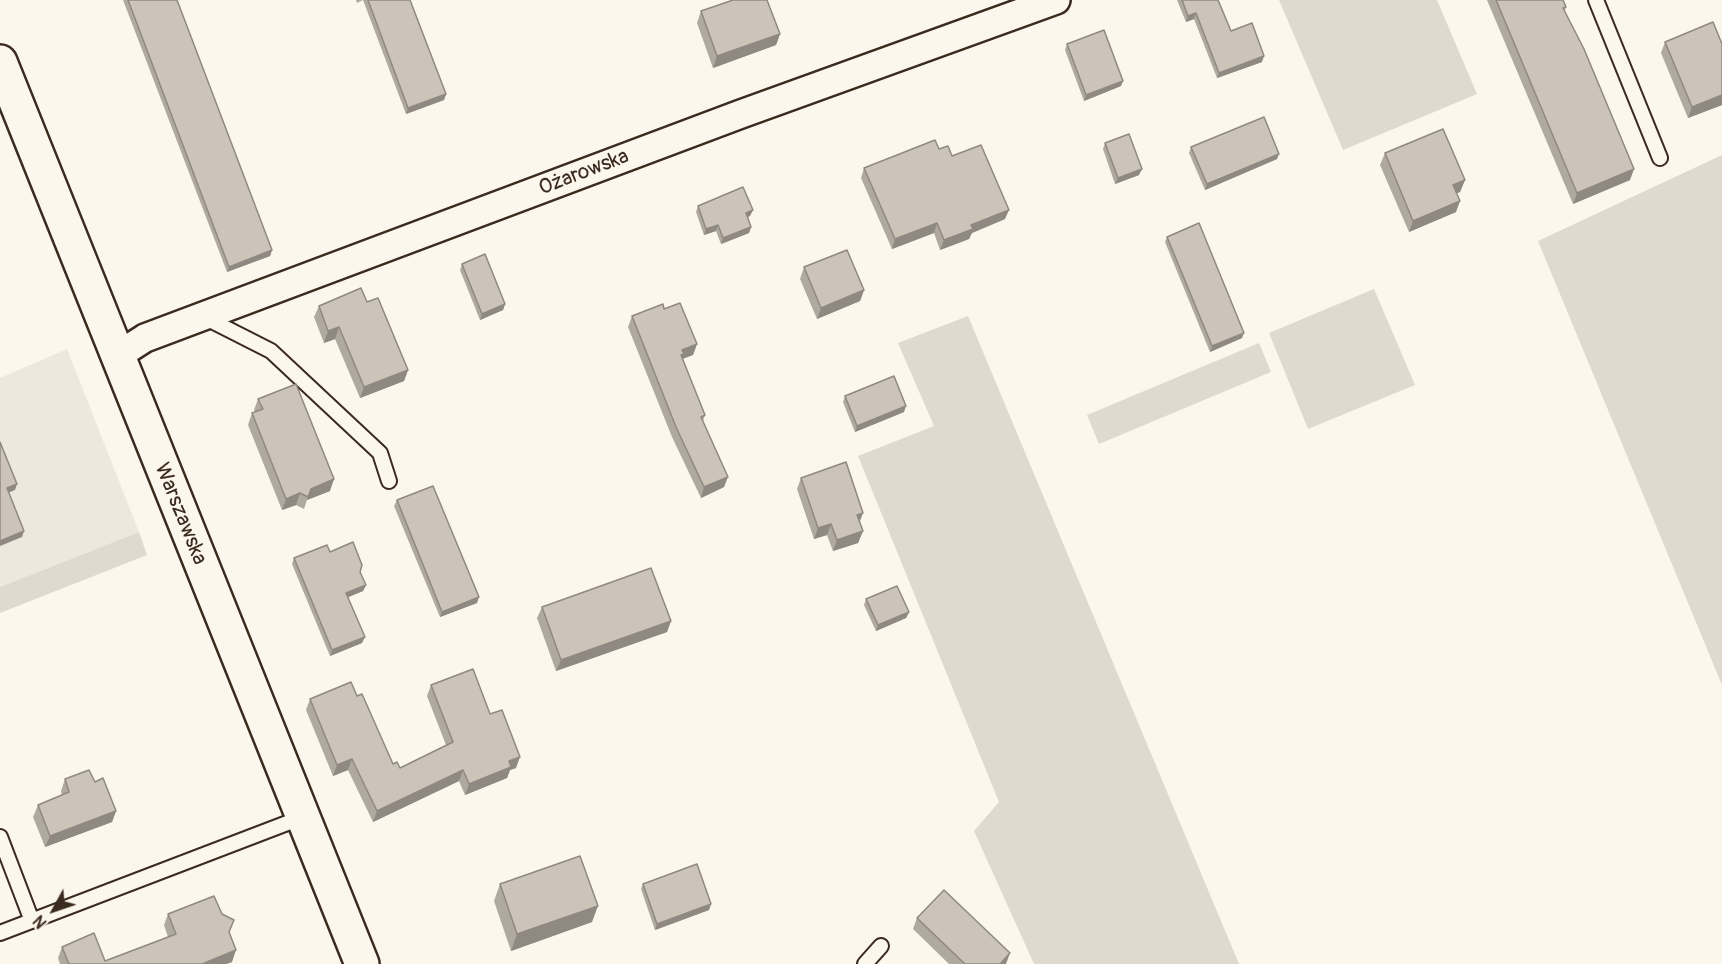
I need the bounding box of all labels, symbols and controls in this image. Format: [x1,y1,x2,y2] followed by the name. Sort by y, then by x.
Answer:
[535,144,633,202] street label: Ożarowska
[148,460,212,568] street label: Warszawska
[24,880,84,940] north arrow
[29,911,51,932] text: N

